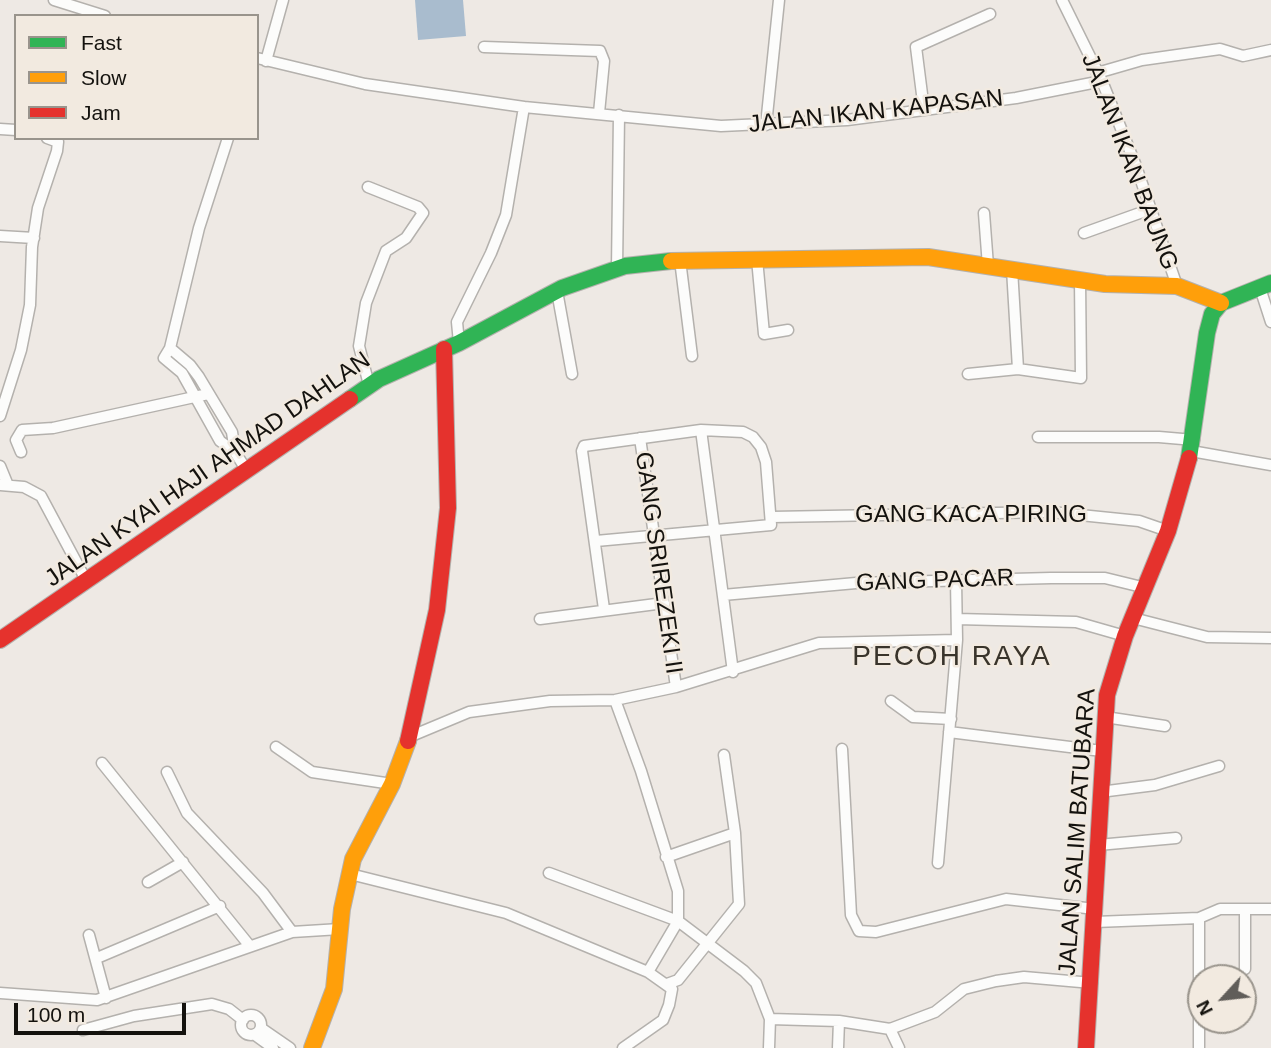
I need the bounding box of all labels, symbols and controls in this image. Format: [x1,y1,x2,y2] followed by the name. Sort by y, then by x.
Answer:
[14,14,259,140] legend
[81,31,122,54] text: Fast
[1074,50,1184,274] street label: JALAN IKAN BAUNG
[81,66,127,89] text: Slow
[747,84,1005,140] street label: JALAN IKAN KAPASAN
[81,101,121,124] text: Jam
[40,346,376,594] street label: JALAN KYAI HAJI AHMAD DAHLAN
[628,450,688,676] street label: GANG SRIREZEKI II
[855,501,1087,529] street label: GANG KACA PIRING
[855,564,1015,598] street label: GANG PACAR
[854,640,1050,674] district label: PECOH RAYA
[1054,688,1102,976] street label: JALAN SALIM BATUBARA
[1187,964,1257,1034] north arrow
[18,988,189,1032] scale bar
[1192,997,1217,1019] text: N
[27,1003,85,1026] text: 100 m

